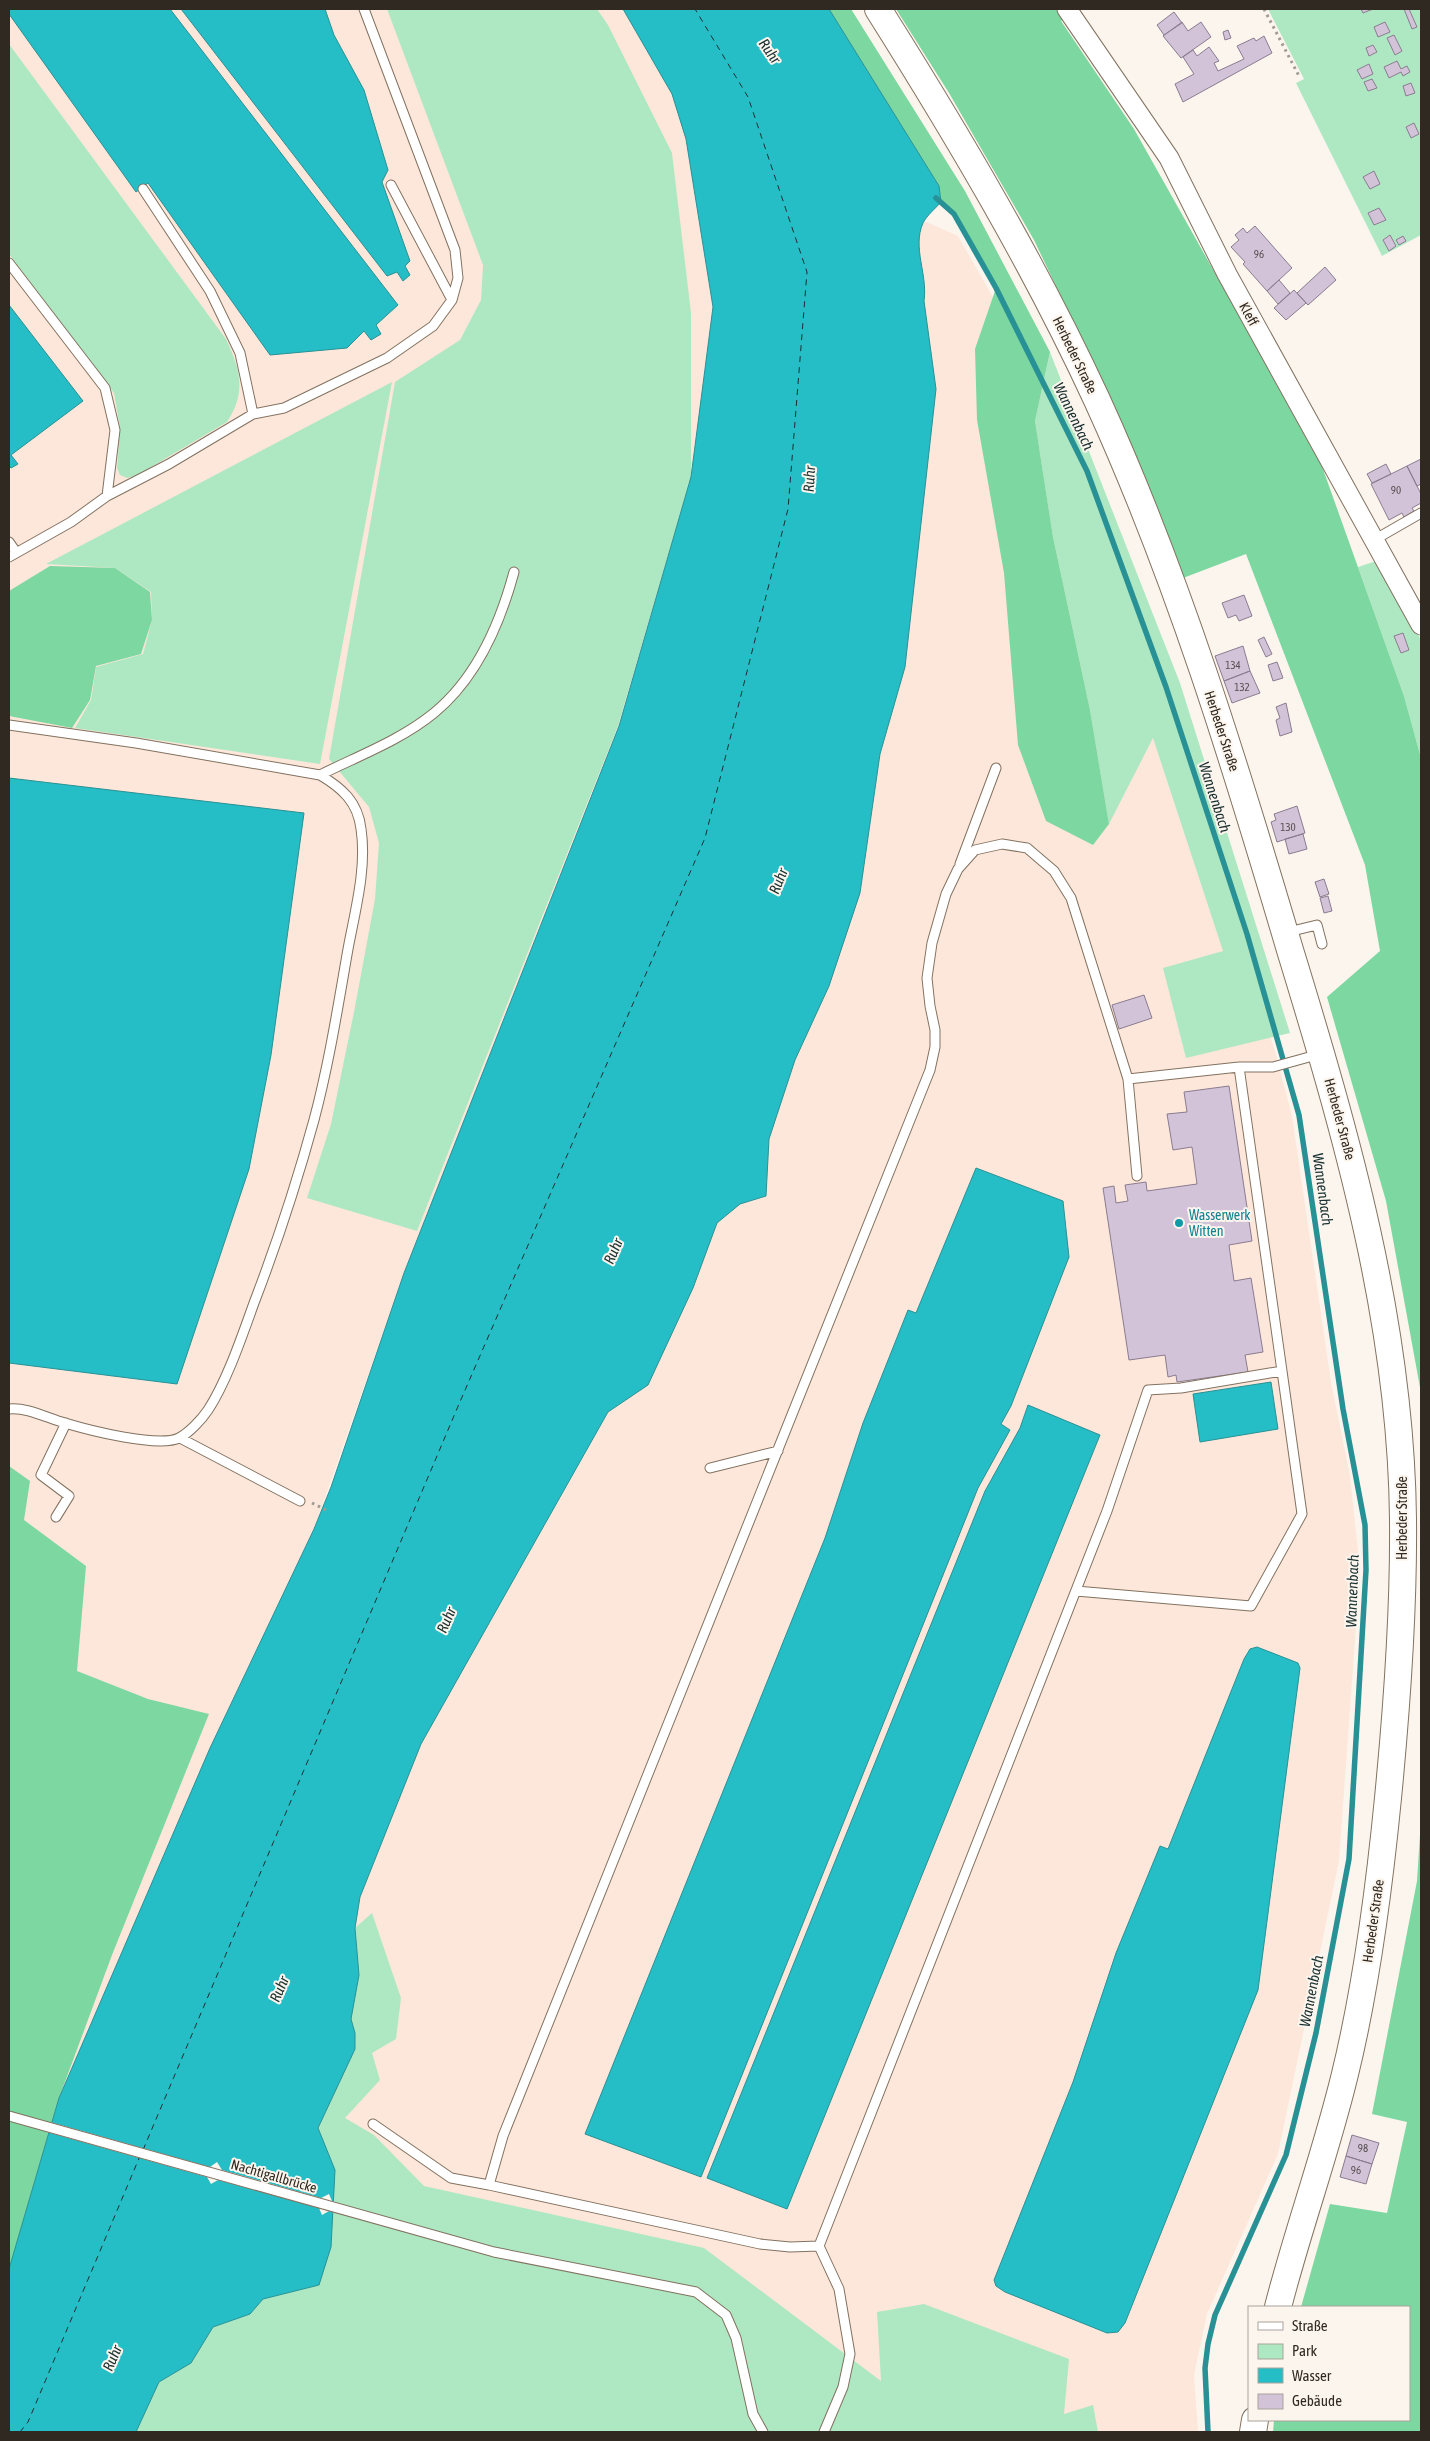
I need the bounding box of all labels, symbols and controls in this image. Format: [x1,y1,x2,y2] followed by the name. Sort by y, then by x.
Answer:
[755,35,785,67] water label: Ruhr
[1254,248,1264,260] house number: 96
[1236,299,1262,329] street label: Kleff
[1049,314,1101,396] street label: Herbeder Straße
[1050,379,1098,453] water label: Wannenbach
[800,465,818,493] water label: Ruhr
[1391,484,1401,496] house number: 90
[1225,659,1241,671] house number: 134
[1234,681,1250,693] house number: 132
[1201,689,1243,773] street label: Herbeder Straße
[1196,760,1234,834] water label: Wannenbach
[1280,821,1296,833] house number: 130
[765,865,791,896] water label: Ruhr
[1321,1076,1359,1162] street label: Herbeder Straße
[1310,1152,1336,1226] water label: Wannenbach
[1189,1207,1250,1239] place label: Wasserwerk Witten
[1173,1217,1185,1229] marker: Wasserwerk Witten
[600,1235,626,1267] water label: Ruhr
[1394,1476,1410,1560] street label: Herbeder Straße
[1342,1554,1362,1628] water label: Wannenbach
[433,1604,459,1636] water label: Ruhr
[1359,1878,1387,1964] street label: Herbeder Straße
[1296,1954,1326,2028] water label: Wannenbach
[266,1973,292,2005] water label: Ruhr
[1358,2142,1368,2154] house number: 98
[229,2156,319,2196] street label: Nachtigallbrücke
[1351,2164,1361,2176] house number: 96
[1248,2306,1410,2421] legend
[1292,2317,1328,2334] text: Straße
[99,2342,125,2374] water label: Ruhr
[1292,2342,1317,2359] text: Park
[1292,2367,1332,2384] text: Wasser
[1292,2392,1342,2409] text: Gebäude

